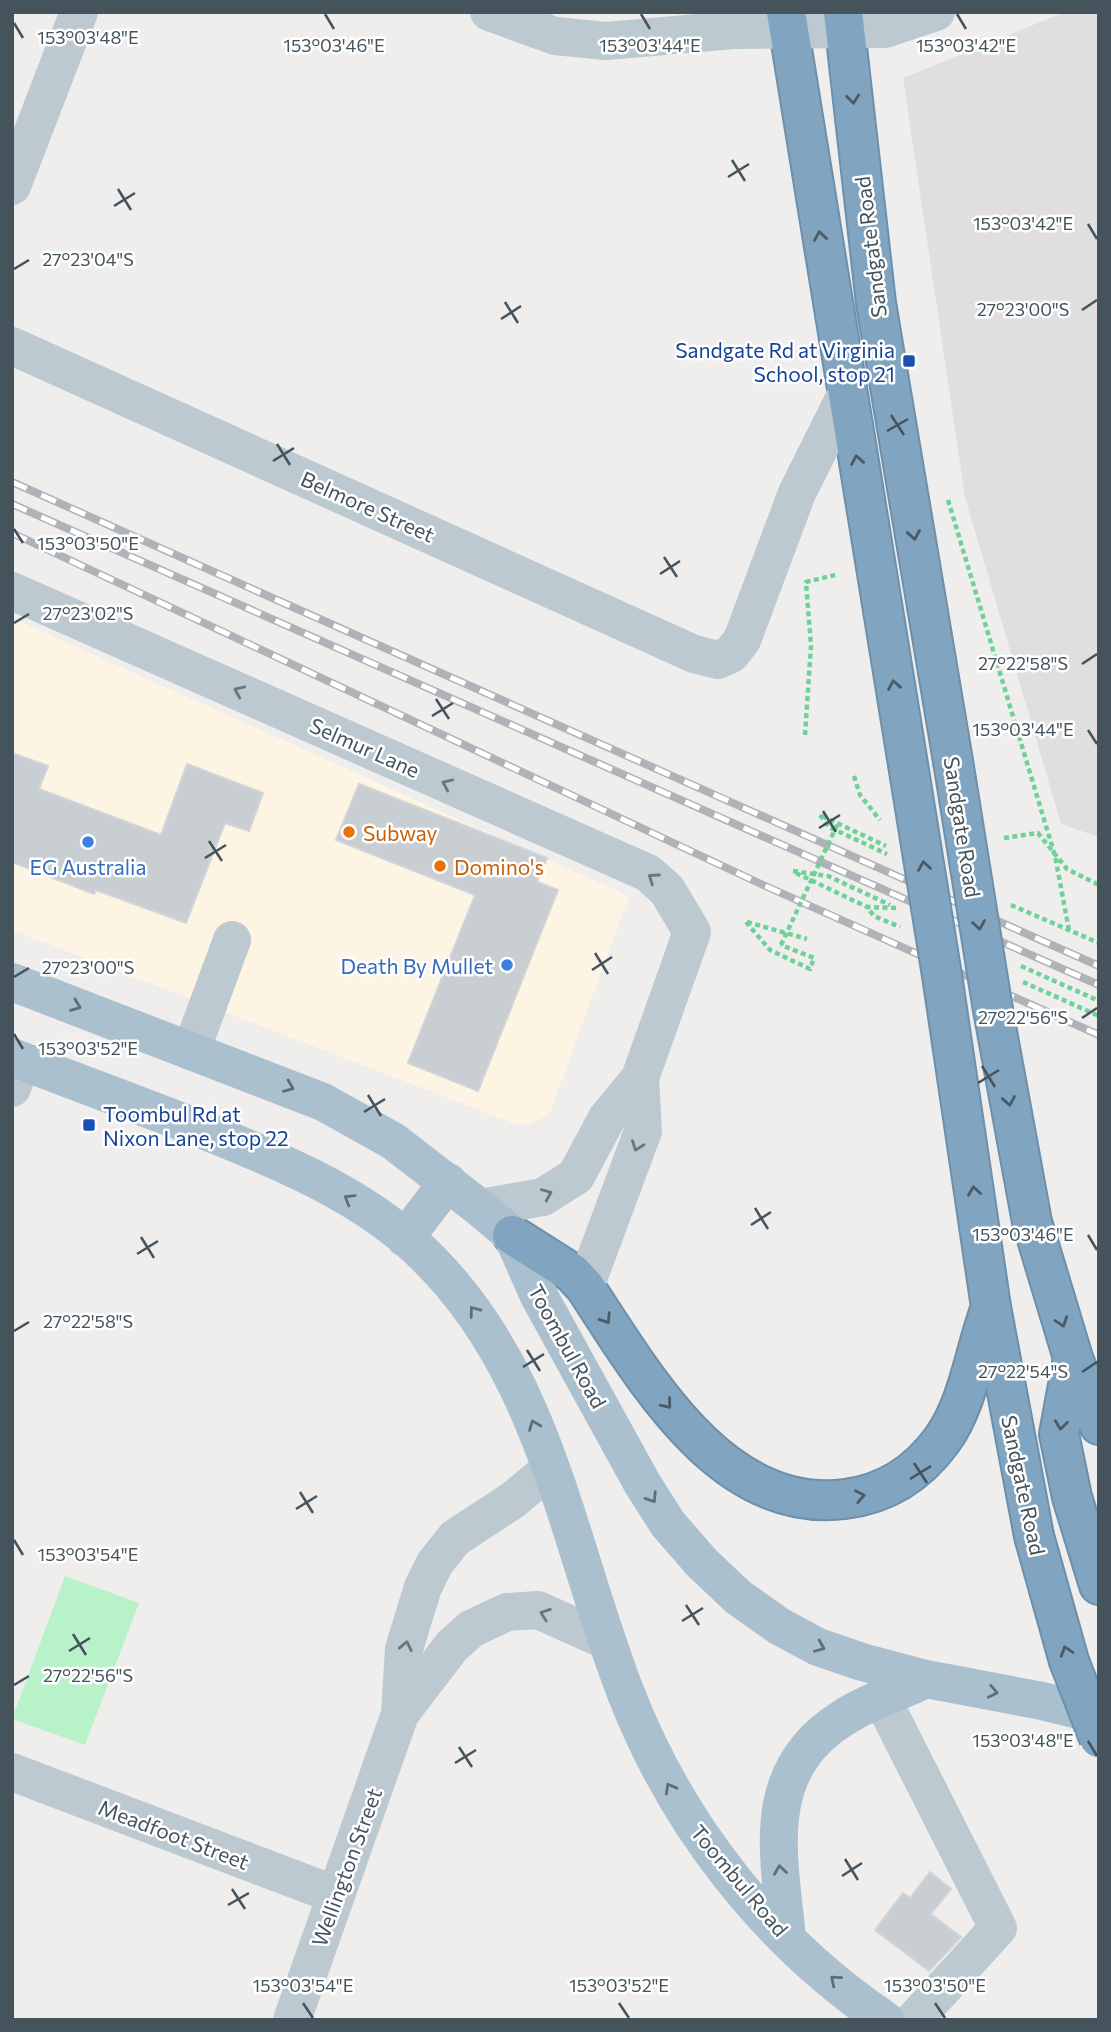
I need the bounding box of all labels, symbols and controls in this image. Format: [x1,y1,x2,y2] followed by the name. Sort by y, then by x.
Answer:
[37,26,139,48] text: 153°03'48"E
[283,34,385,56] text: 153°03'46"E
[599,34,701,56] text: 153°03'44"E
[916,34,1016,56] text: 153°03'42"E
[846,93,861,104] one-way arrow
[849,175,891,319] street label: Sandgate Road
[973,212,1073,234] text: 153°03'42"E
[813,230,828,242] one-way arrow
[42,248,134,270] text: 27°23'04"S
[977,298,1069,320] text: 27°23'00"S
[675,337,895,386] place label: Sandgate Rd at Virginia School, stop 21
[901,353,917,369] marker: Sandgate Rd at Virginia School, stop 21
[850,454,865,466] one-way arrow
[297,465,439,547] street label: Belmore Street
[906,529,921,541] one-way arrow
[37,532,139,554] text: 153°03'50"E
[43,602,133,624] text: 27°23'02"S
[978,652,1068,674] text: 27°22'58"S
[887,679,902,691] one-way arrow
[233,685,246,699] one-way arrow
[306,712,424,782] street label: Selmur Lane
[972,718,1074,740] text: 153°03'44"E
[940,755,986,899] street label: Sandgate Road
[441,778,454,792] one-way arrow
[363,820,438,845] place label: Subway
[341,824,357,840] marker: Subway
[80,834,96,850] marker: EG Australia
[30,854,146,879] place label: EG Australia
[454,854,544,879] place label: Domino's
[432,858,448,874] marker: Domino's
[917,860,932,872] one-way arrow
[648,874,661,886] one-way arrow
[971,919,986,931] one-way arrow
[340,953,493,978] place label: Death By Mullet
[42,956,134,978] text: 27°23'00"S
[499,957,515,973] marker: Death By Mullet
[70,998,82,1012] one-way arrow
[978,1006,1068,1028] text: 27°22'56"S
[38,1037,138,1059] text: 153°03'52"E
[281,1079,294,1093] one-way arrow
[1001,1095,1016,1107] one-way arrow
[103,1101,289,1150] place label: Toombul Rd at Nixon Lane, stop 22
[81,1117,97,1133] marker: Toombul Rd at Nixon Lane, stop 22
[631,1139,645,1151] one-way arrow
[967,1185,982,1197] one-way arrow
[540,1188,552,1202] one-way arrow
[344,1194,357,1207] one-way arrow
[972,1223,1074,1245] text: 153°03'46"E
[524,1280,612,1412] street label: Toombul Road
[470,1306,483,1319] one-way arrow
[43,1310,133,1332] text: 27°22'58"S
[598,1311,611,1324] one-way arrow
[1054,1315,1068,1328] one-way arrow
[978,1360,1068,1382] text: 27°22'54"S
[659,1397,672,1409] one-way arrow
[997,1413,1051,1557] street label: Sandgate Road
[1054,1419,1069,1431] one-way arrow
[529,1420,543,1432] one-way arrow
[854,1490,866,1505] one-way arrow
[643,1491,656,1504] one-way arrow
[38,1543,138,1565] text: 153°03'54"E
[540,1608,552,1622] one-way arrow
[812,1639,825,1653] one-way arrow
[397,1640,412,1652] one-way arrow
[1059,1646,1074,1658] one-way arrow
[43,1664,133,1686] text: 27°22'56"S
[987,1683,999,1698] one-way arrow
[972,1729,1074,1751] text: 153°03'48"E
[665,1782,678,1795] one-way arrow
[306,1784,386,1950] street label: Wellington Street
[95,1794,253,1874] street label: Meadfoot Street
[686,1819,794,1941] street label: Toombul Road
[773,1864,788,1876] one-way arrow
[253,1974,353,1996] text: 153°03'54"E
[569,1974,669,1996] text: 153°03'52"E
[884,1974,986,1996] text: 153°03'50"E
[830,1976,843,1988] one-way arrow

